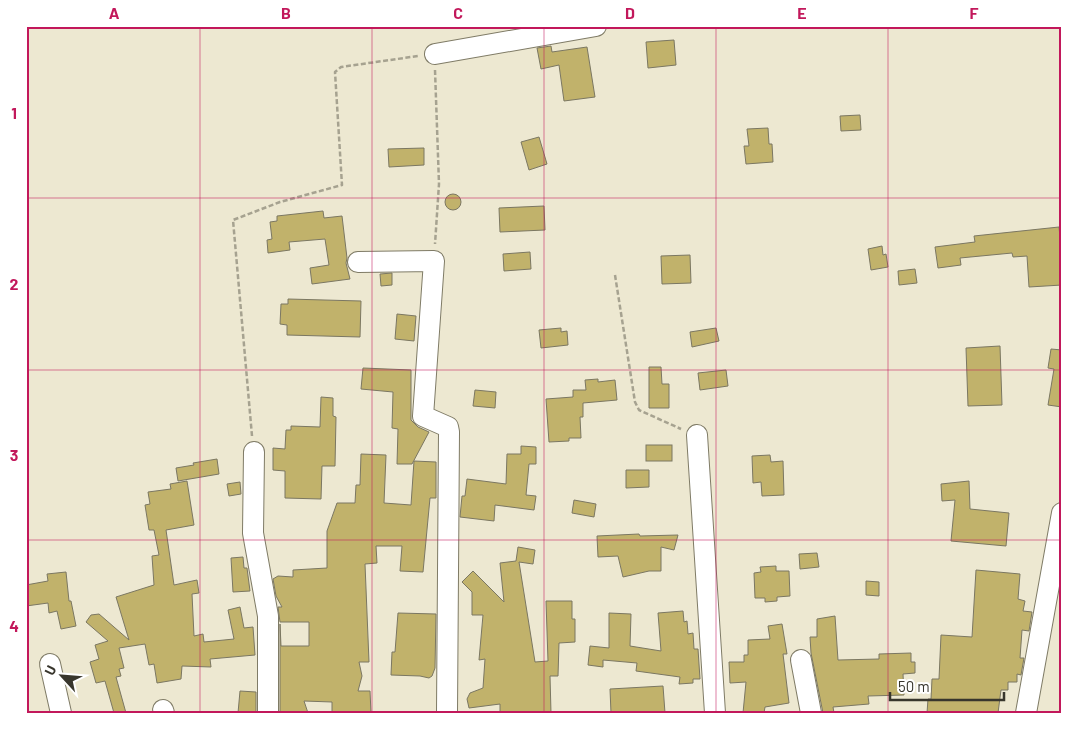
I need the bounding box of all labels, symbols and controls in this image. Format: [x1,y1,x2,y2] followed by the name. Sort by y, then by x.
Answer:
[109,3,120,22] text: A
[281,3,291,22] text: B
[453,3,463,22] text: C
[625,3,635,22] text: D
[797,3,807,22] text: E
[970,3,979,22] text: F
[11,103,17,122] text: 1
[10,274,19,293] text: 2
[10,445,18,464] text: 3
[9,616,19,635] text: 4
[38,652,88,702] north arrow
[40,662,60,678] text: U
[890,669,1004,701] scale bar
[898,677,930,695] text: 50 m

